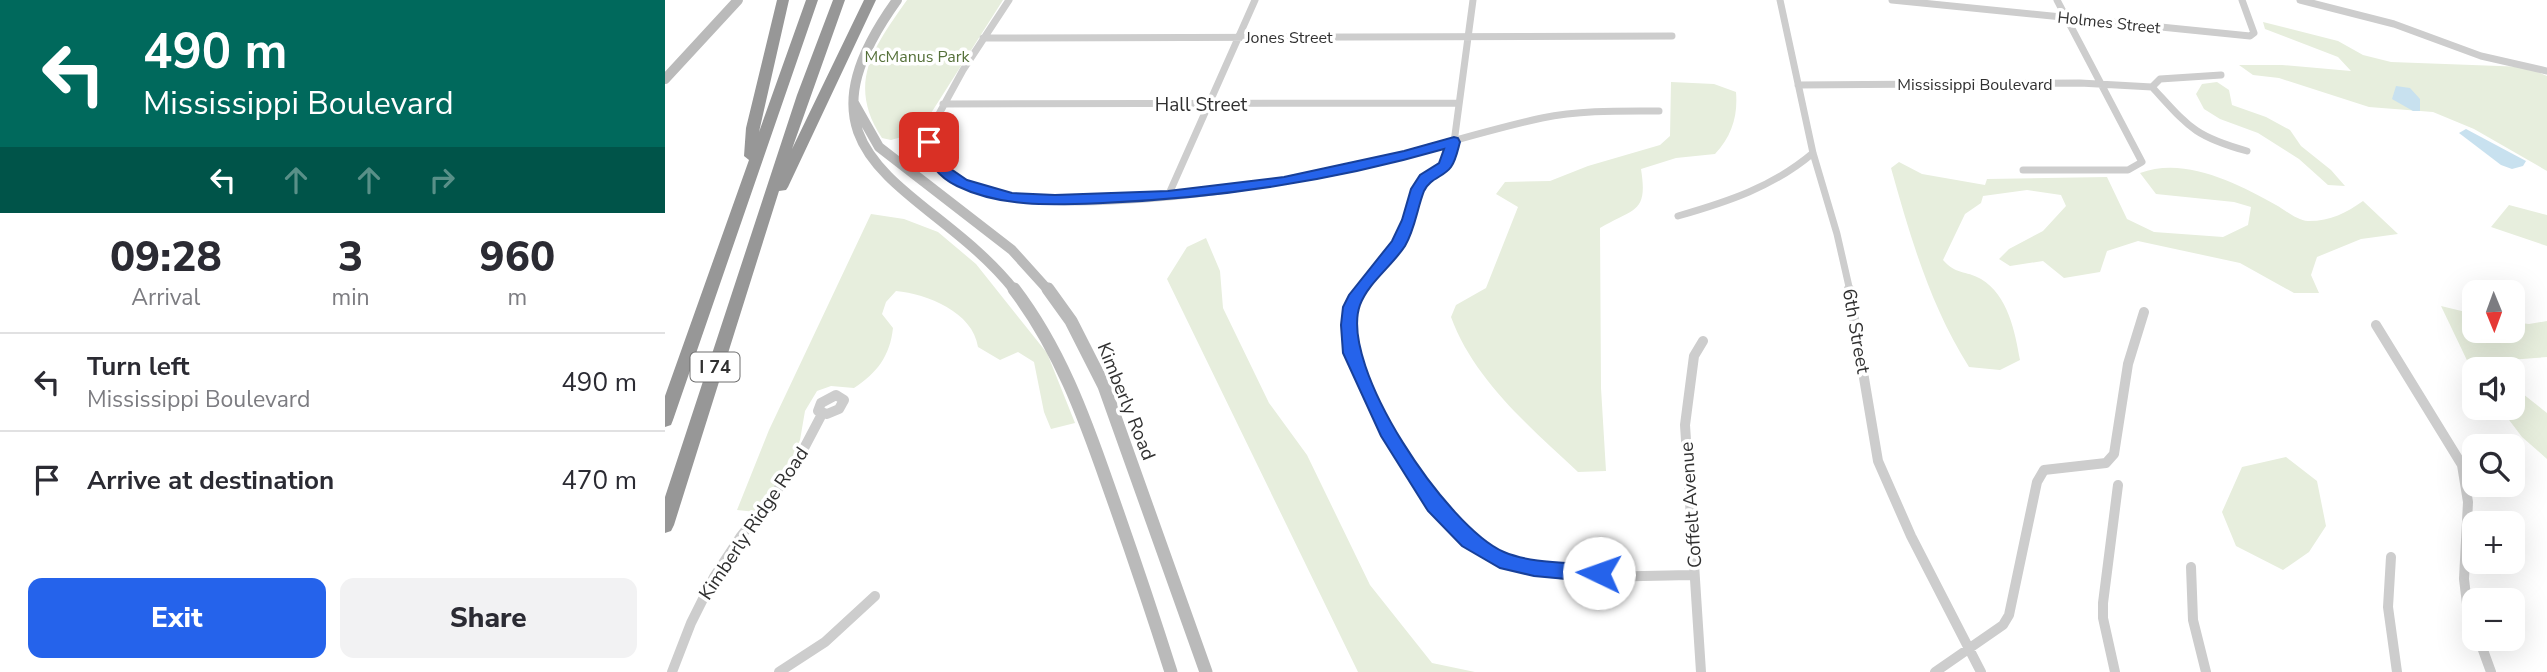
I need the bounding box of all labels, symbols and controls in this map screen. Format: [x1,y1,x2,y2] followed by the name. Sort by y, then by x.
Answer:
[2056,7,2162,39] street label: Holmes Street
[143,18,287,85] text: 490 m
[1244,27,1333,49] street label: Jones Street
[28,28,119,119] icon: left
[864,46,971,68] park label: McManus Park
[1897,74,2053,96] street label: Mississippi Boulevard
[143,82,454,125] text: Mississippi Boulevard
[1155,92,1248,118] street label: Hall Street
[899,112,959,172] pin
[910,123,948,161] icon: arrive
[204,161,242,199] icon: left
[277,161,315,199] icon: ahead
[350,161,388,199] icon: ahead
[423,161,461,199] icon: right
[110,229,222,286] text: 09:28
[338,229,363,286] text: 3
[480,229,555,286] text: 960
[2462,280,2525,343] north arrow
[2462,280,2525,651] map controls
[131,282,200,313] text: Arrival
[332,282,370,313] text: min
[507,282,527,313] text: m
[1836,287,1876,376] street label: 6th Street
[1091,339,1162,464] street label: Kimberly Road
[87,349,190,384] text: Turn left
[691,352,739,382] road number: I 74
[2462,357,2525,420] button: sound
[28,363,66,401] icon: left
[561,365,637,400] text: 490 m
[87,384,310,415] text: Mississippi Boulevard
[2462,434,2525,497] button: search
[1674,441,1708,569] street label: Coffelt Avenue
[693,442,815,605] street label: Kimberly Ridge Road
[28,461,66,499] icon: arrive
[87,463,334,498] text: Arrive at destination
[561,463,637,498] text: 470 m
[2462,511,2525,574] button: +
[1562,536,1636,610] position arrow
[28,578,326,658] button: Exit
[340,578,637,658] button: Share
[2462,588,2525,651] button: −

